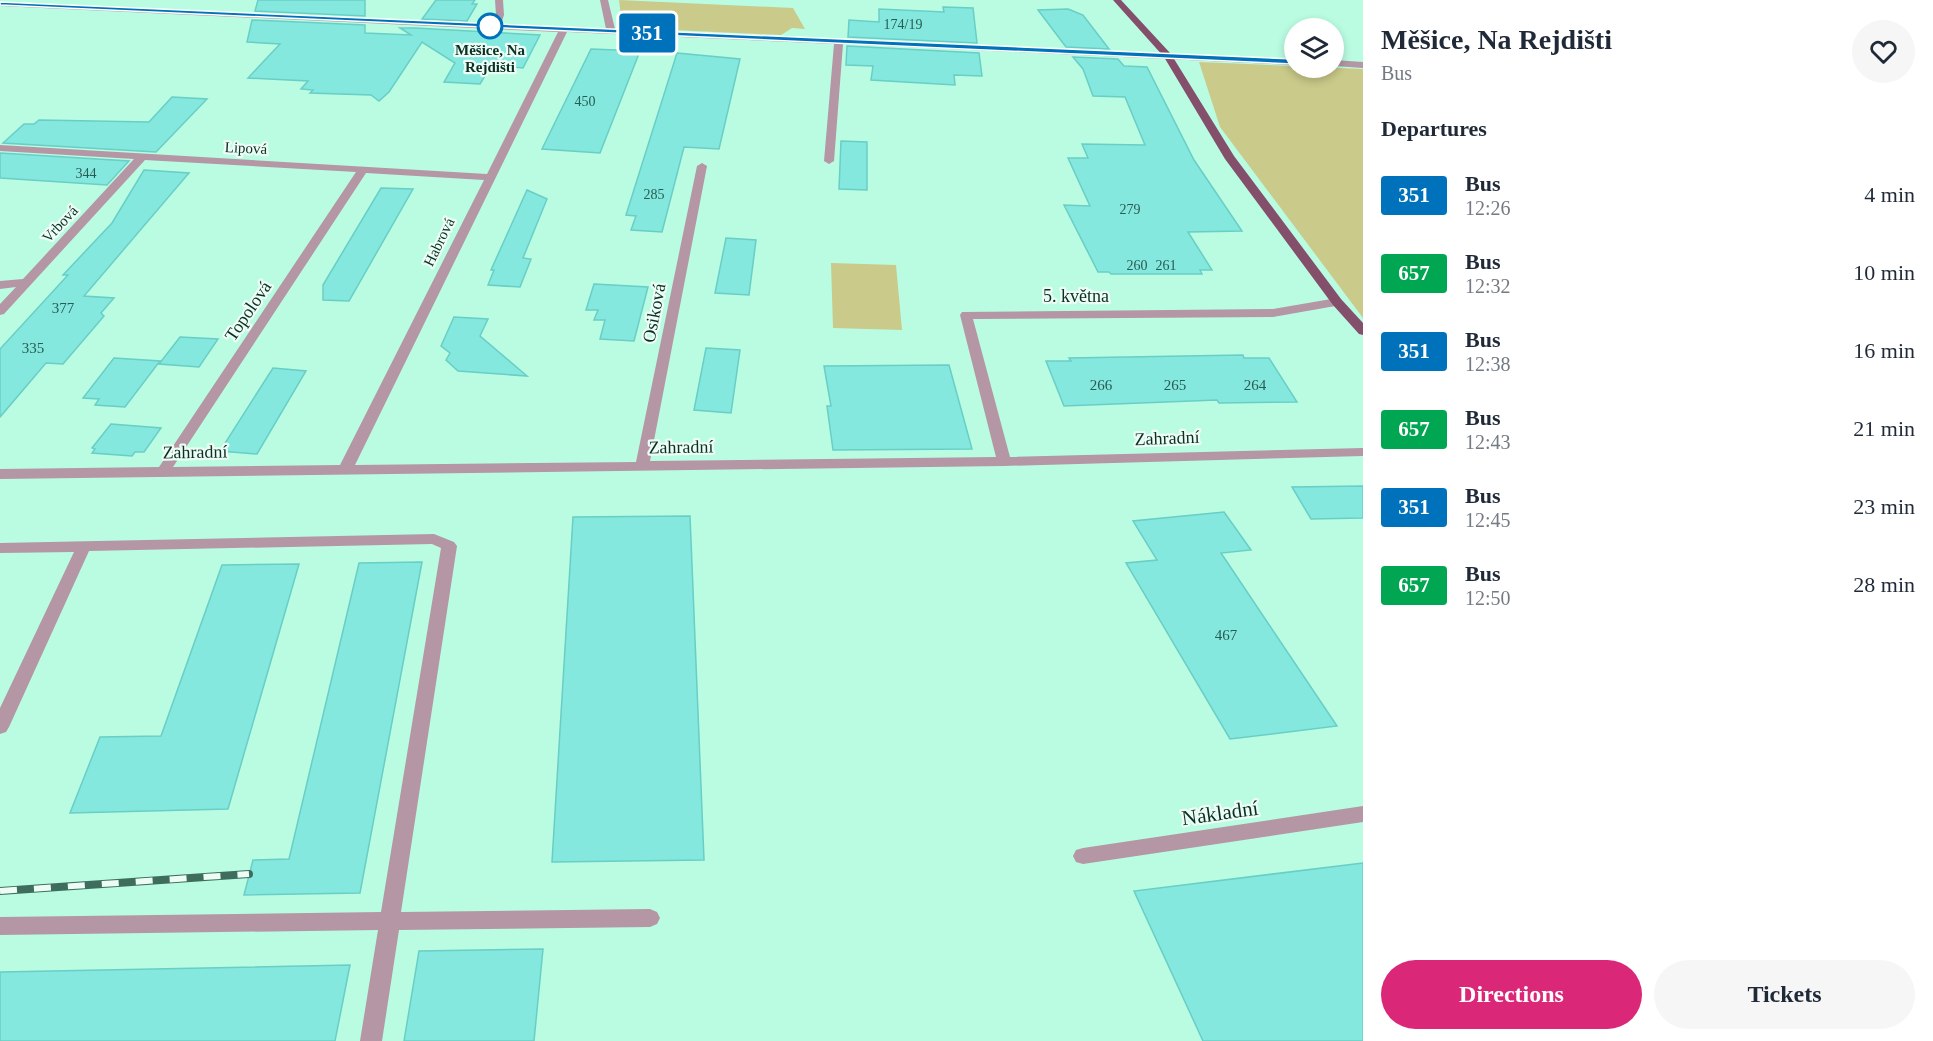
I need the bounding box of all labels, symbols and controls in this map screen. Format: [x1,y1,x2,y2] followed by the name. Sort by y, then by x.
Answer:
[477,13,503,39] marker: Měšice, Na Rejdišti
[612,14,682,52] line badge: 351
[884,17,922,32] house number: 174/19
[1284,18,1344,78] map controls
[1284,18,1344,78] button: layers
[1852,20,1915,83] button: heart
[631,21,663,45] text: 351
[1381,24,1612,55] text: Měšice, Na Rejdišti
[455,42,525,75] place label: Měšice, Na Rejdišti
[1381,62,1412,84] text: Bus
[575,94,596,109] house number: 450
[1381,116,1487,141] text: Departures
[224,139,268,157] street label: Lipová
[76,166,97,181] house number: 344
[1465,171,1500,196] text: Bus
[1864,182,1915,207] text: 4 min
[1398,183,1430,207] text: 351
[644,187,665,202] house number: 285
[1465,197,1511,219] text: 12:26
[39,202,81,246] street label: Vrbová
[1120,202,1141,217] house number: 279
[420,215,458,269] street label: Habrová
[1465,249,1500,274] text: Bus
[1127,258,1148,273] house number: 260
[1156,258,1177,273] house number: 261
[1853,260,1915,285] text: 10 min
[1398,261,1430,285] text: 657
[1465,275,1511,297] text: 12:32
[221,277,275,345] street label: Topolová
[638,282,670,344] street label: Osiková
[1043,286,1109,306] street label: 5. května
[52,300,75,316] house number: 377
[1465,327,1500,352] text: Bus
[1853,338,1915,363] text: 16 min
[1398,339,1430,363] text: 351
[22,340,44,356] house number: 335
[1465,353,1511,375] text: 12:38
[1090,377,1113,393] house number: 266
[1164,377,1186,393] house number: 265
[1244,377,1267,393] house number: 264
[1465,405,1500,430] text: Bus
[1853,416,1915,441] text: 21 min
[1398,417,1430,441] text: 657
[1134,427,1200,449] street label: Zahradní
[1465,431,1511,453] text: 12:43
[648,436,714,458] street label: Zahradní
[162,441,228,463] street label: Zahradní
[1465,483,1500,508] text: Bus
[1853,494,1915,519] text: 23 min
[1398,495,1430,519] text: 351
[1465,509,1511,531] text: 12:45
[1465,561,1500,586] text: Bus
[1853,572,1915,597] text: 28 min
[1398,573,1430,597] text: 657
[1465,587,1511,609] text: 12:50
[1215,627,1238,643] house number: 467
[1180,796,1260,830] street label: Nákladní
[1381,960,1642,1029] button: Directions
[1654,960,1915,1029] button: Tickets

